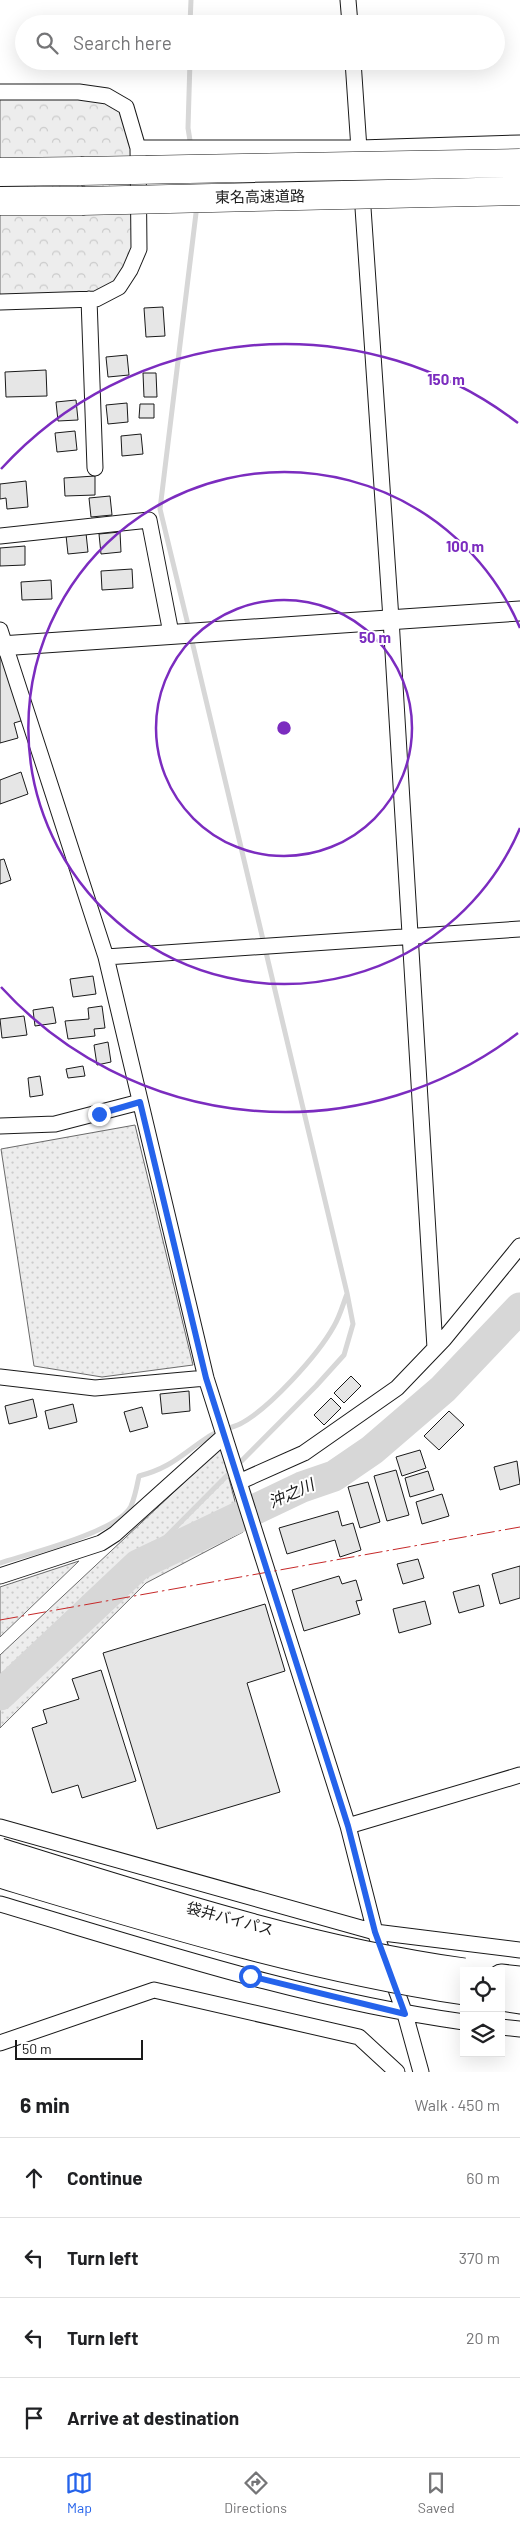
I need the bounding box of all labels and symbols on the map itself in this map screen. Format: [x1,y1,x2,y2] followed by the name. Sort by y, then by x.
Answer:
[215,186,305,206] street label: 東名高速道路
[427,370,465,388] text: 150 m
[446,537,484,555] text: 100 m
[359,628,391,646] text: 50 m
[275,719,293,737] centre of rings
[88,1103,111,1126] route end
[265,1473,318,1511] water label: 沖之川
[185,1898,276,1938] street label: 袋井バイパス
[239,1965,262,1988] route start
[15,2037,142,2060] scale bar

